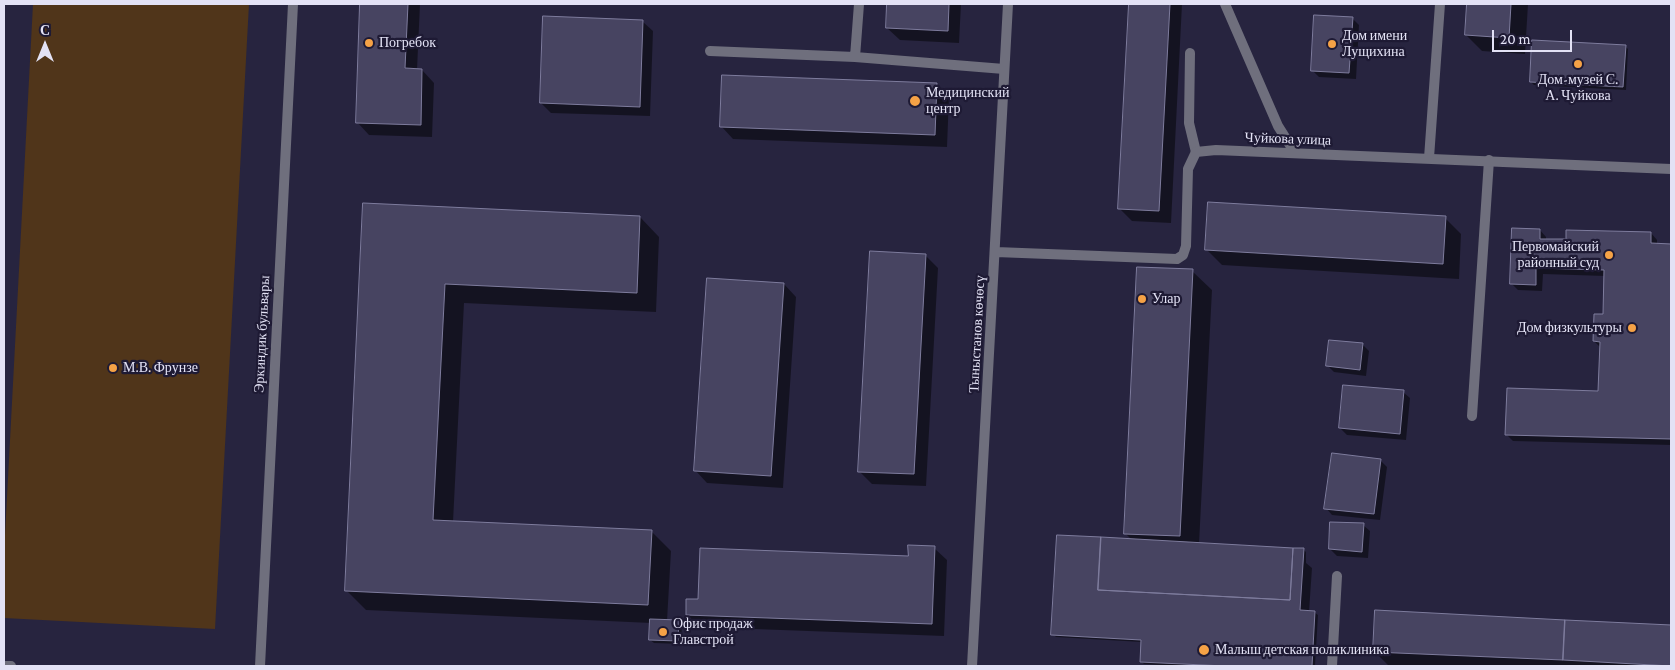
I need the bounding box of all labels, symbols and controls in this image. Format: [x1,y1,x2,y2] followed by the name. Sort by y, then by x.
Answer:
[20,20,70,70] north arrow
[1495,20,1575,52] scale bar
[40,22,50,38] text: С
[1342,28,1407,60] place label: Дом имени Лущихина
[1500,31,1531,47] text: 20 m
[379,35,436,51] place label: Погребок
[363,37,375,49] marker: Погребок
[1326,38,1338,50] marker: Дом имени Лущихина
[1572,58,1584,70] marker: Дом-музей С. А. Чуйкова
[1538,72,1618,104] place label: Дом-музей С. А. Чуйкова
[926,85,1009,118] place label: Медицинский центр
[908,94,922,108] marker: Медицинский центр
[1244,129,1332,149] street label: Чуйкова улица
[1512,239,1599,272] place label: Первомайский районный суд
[1603,249,1615,261] marker: Первомайский районный суд
[251,275,273,393] street label: Эркиндик бульвары
[966,275,988,393] street label: Тыныстанов көчөсү
[1152,291,1181,307] place label: Улар
[1136,293,1148,305] marker: Улар
[1517,320,1622,336] place label: Дом физкультуры
[1626,322,1638,334] marker: Дом физкультуры
[123,360,198,376] place label: М.В. Фрунзе
[107,362,119,374] marker: М.В. Фрунзе
[673,616,753,648] place label: Офис продаж Главстрой
[657,626,669,638] marker: Офис продаж Главстрой
[1215,642,1389,658] place label: Малыш детская поликлиника
[1197,643,1211,657] marker: Малыш детская поликлиника

